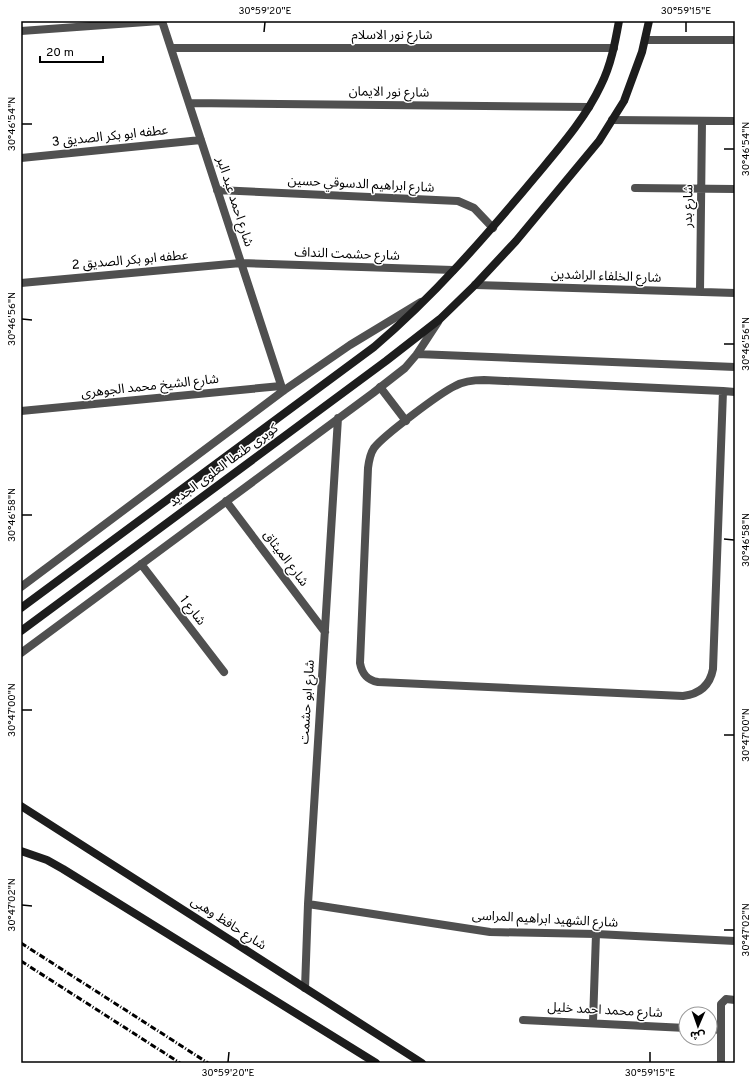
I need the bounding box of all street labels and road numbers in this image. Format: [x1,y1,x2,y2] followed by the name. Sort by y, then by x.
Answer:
[352,28,432,45] street label: شارع نور الاسلام
[349,84,429,103] street label: شارع نور الايمان
[51,123,169,151] street label: عطفه ابو بكر الصديق 3
[211,154,256,249] street label: شارع احمد عبد البر
[287,173,435,198] street label: شارع ابراهيم الدسوقي حسين
[681,184,698,229] street label: شارع بدر
[294,245,400,266] street label: شارع حشمت النداف
[71,248,189,274] street label: عطفه ابو بكر الصديق 2
[550,267,662,288] street label: شارع الخلفاء الراشدين
[80,372,220,403] street label: شارع الشيخ محمد الجوهرى
[166,421,282,511] street label: كوبرى طنطا العلوى الجديد
[258,528,311,591] street label: شارع الميثاق
[175,593,209,630] street label: شارع 1
[297,659,320,745] street label: شارع ابو حشمت
[187,894,269,955] street label: شارع حافظ وهبى
[472,908,618,933] street label: شارع الشهيد ابراهيم المراسى
[547,1000,663,1023] street label: شارع محمد احمد خليل

